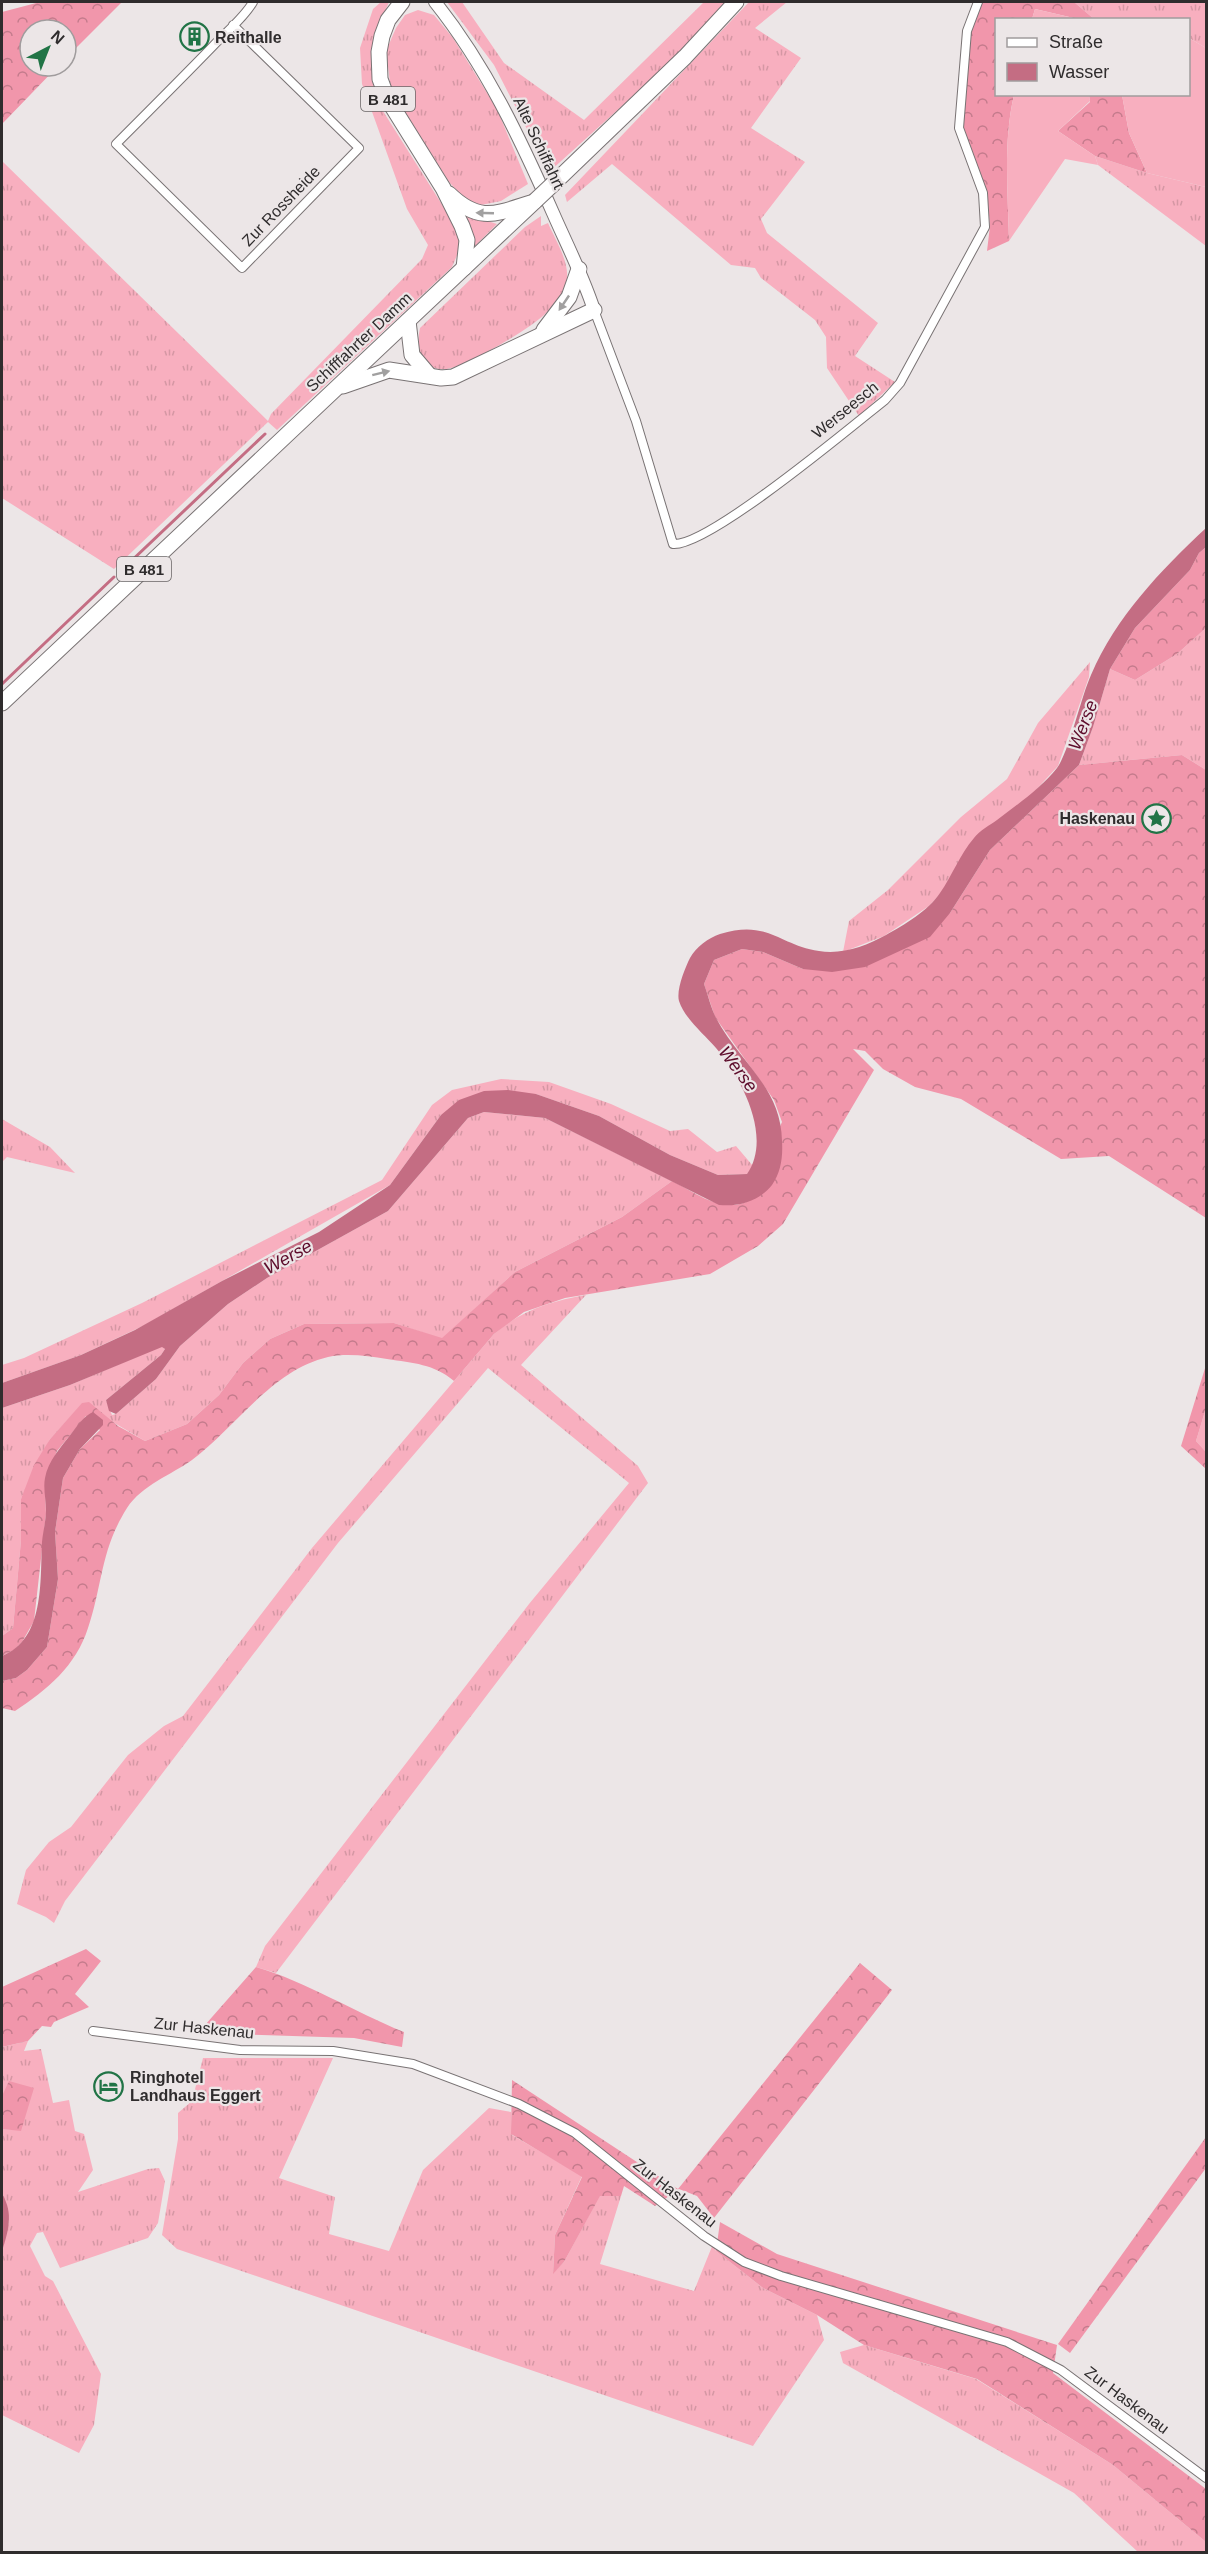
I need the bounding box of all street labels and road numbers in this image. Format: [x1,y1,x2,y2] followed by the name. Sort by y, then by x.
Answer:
[361,87,415,111] road number: B 481
[510,94,568,192] street label: Alte Schiffahrt
[239,163,323,249] street label: Zur Rossheide
[303,289,415,395] street label: Schifffahrter Damm
[809,378,881,442] street label: Werseesch
[117,557,171,581] road number: B 481
[153,2014,255,2042] street label: Zur Haskenau
[630,2155,720,2231] street label: Zur Haskenau
[1082,2363,1172,2437] street label: Zur Haskenau

